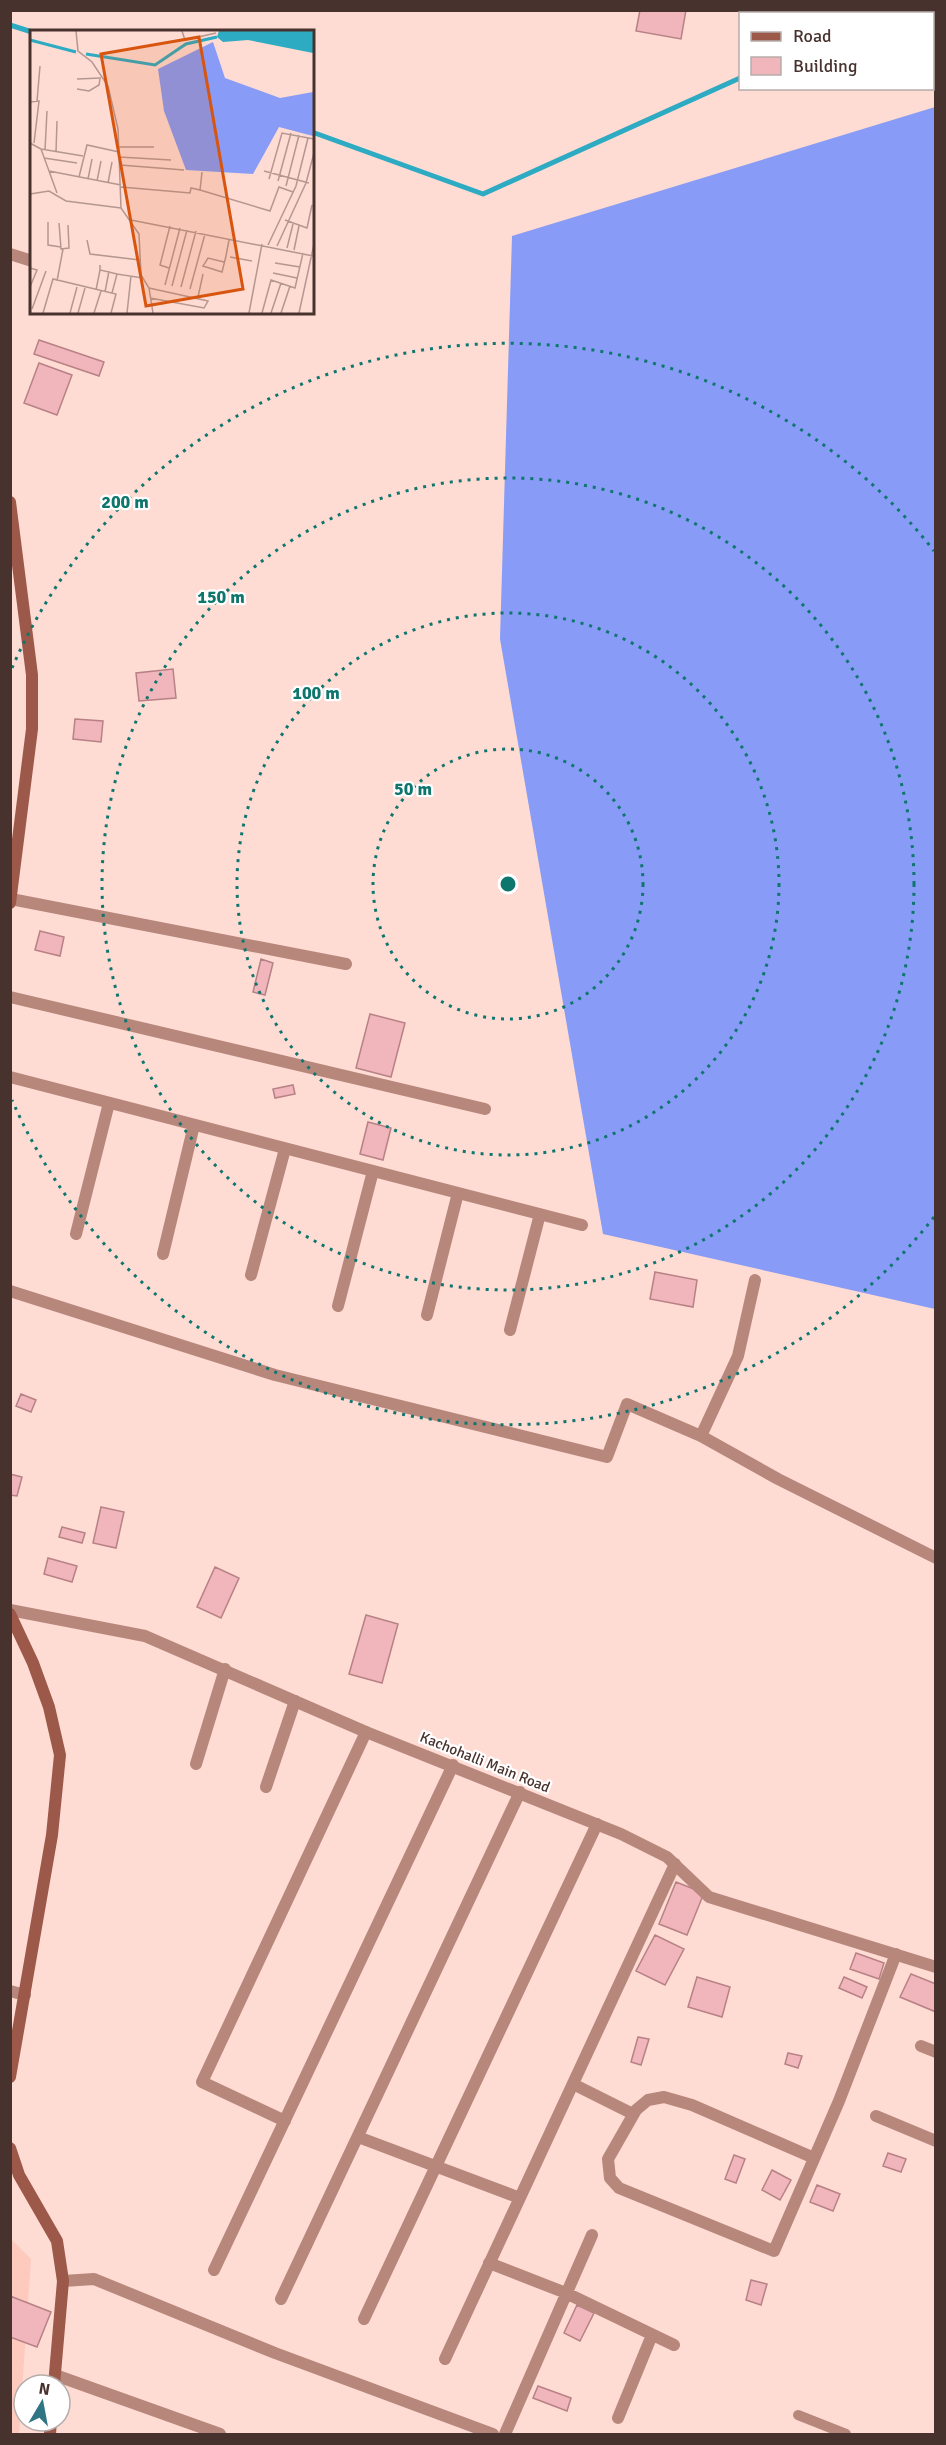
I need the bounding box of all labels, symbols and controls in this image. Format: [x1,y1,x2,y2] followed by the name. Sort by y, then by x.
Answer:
[739,12,934,90] legend
[793,25,832,47] text: Road
[30,30,314,314] inset map
[793,55,857,77] text: Building
[101,491,149,513] text: 200 m
[197,586,245,608] text: 150 m
[292,682,340,704] text: 100 m
[394,778,432,800] text: 50 m
[498,874,518,894] centre of rings
[417,1728,553,1796] street label: Kachohalli Main Road
[12,2373,72,2433] north arrow
[37,2378,52,2400] text: N

